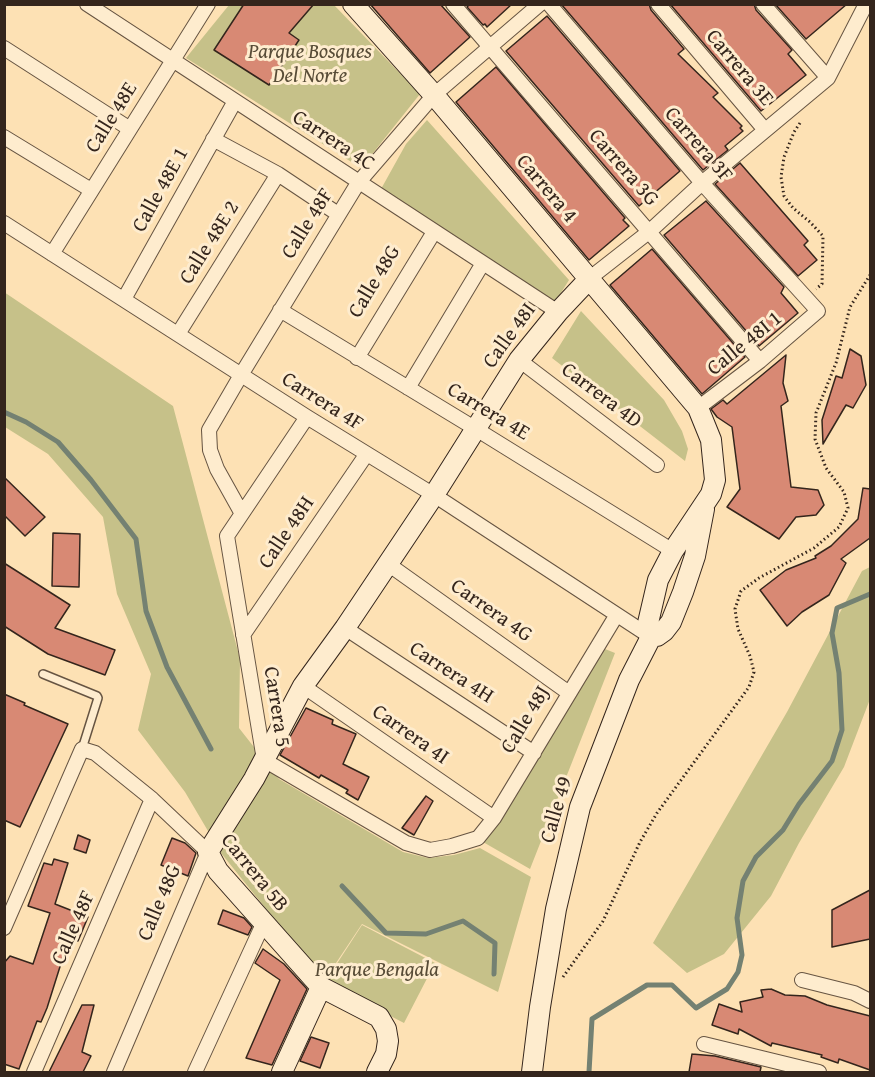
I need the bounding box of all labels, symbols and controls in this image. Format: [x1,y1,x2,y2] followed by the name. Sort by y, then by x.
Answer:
[700,25,778,111] street label: Carrera 3E
[248,40,372,90] park label: Parque Bosques Del Norte
[81,78,143,158] street label: Calle 48E
[658,102,738,188] street label: Carrera 3F
[287,105,379,177] street label: Carrera 4C
[583,124,663,212] street label: Carrera 3G
[127,143,195,237] street label: Calle 48E 1
[510,150,582,228] street label: Carrera 4
[277,184,339,264] street label: Calle 48F
[175,197,245,289] street label: Calle 48E 2
[344,241,406,323] street label: Calle 48G
[478,299,542,373] street label: Calle 48I
[702,306,788,382] street label: Calle 48I 1
[556,358,646,434] street label: Carrera 4D
[277,367,367,437] street label: Carrera 4F
[442,378,534,446] street label: Carrera 4E
[254,492,320,574] street label: Calle 48H
[445,574,537,648] street label: Carrera 4G
[404,637,498,709] street label: Carrera 4H
[257,665,295,749] street label: Carrera 5
[496,682,556,758] street label: Calle 48J
[367,700,453,770] street label: Carrera 4I
[536,774,578,846] street label: Calle 49
[215,829,293,917] street label: Carrera 5B
[133,861,187,945] street label: Calle 48G
[47,887,101,969] street label: Calle 48F
[315,958,439,984] park label: Parque Bengala

